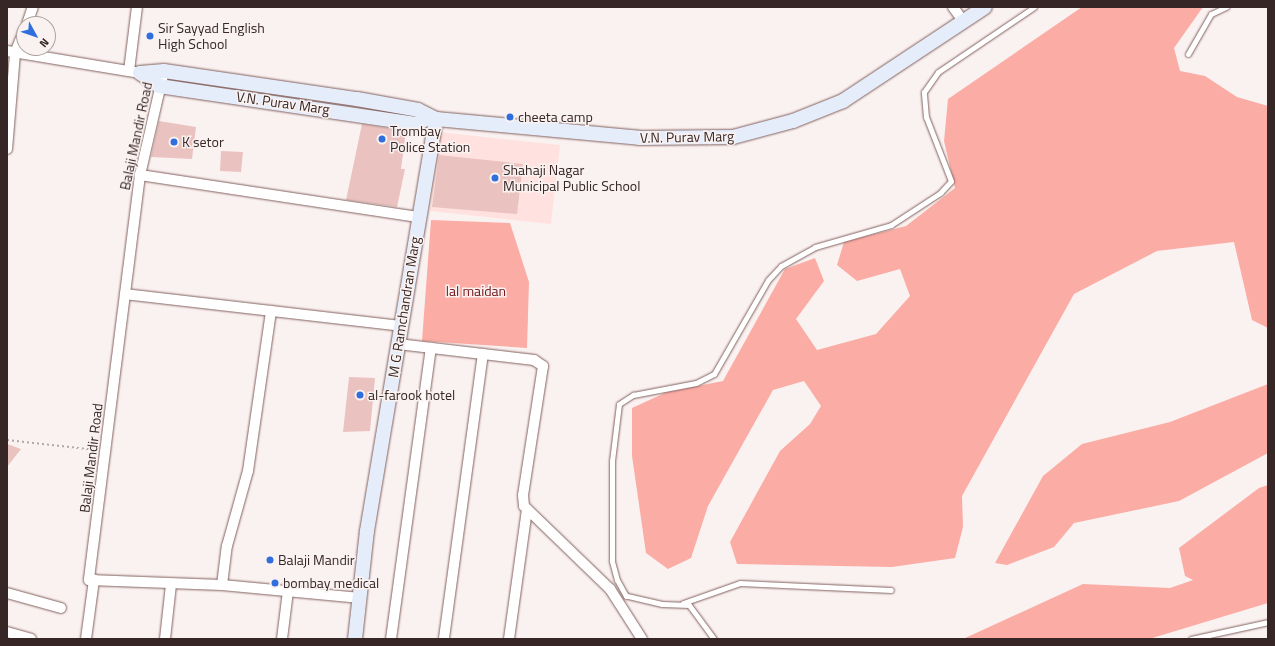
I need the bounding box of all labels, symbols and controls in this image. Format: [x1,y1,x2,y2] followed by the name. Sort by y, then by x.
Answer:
[16,16,56,56] north arrow
[158,20,265,52] place label: Sir Sayyad English High School
[145,31,155,41] marker: Sir Sayyad English High School
[36,35,53,51] text: N
[116,80,156,192] street label: Balaji Mandir Road
[235,88,331,118] street label: V.N. Purav Marg
[518,109,593,125] place label: cheeta camp
[505,112,515,122] marker: cheeta camp
[390,123,470,156] place label: Trombay Police Station
[640,128,734,146] street label: V.N. Purav Marg
[182,134,224,150] place label: K setor
[377,134,387,144] marker: Trombay Police Station
[169,137,179,147] marker: K setor
[503,162,640,194] place label: Shahaji Nagar Municipal Public School
[490,173,500,183] marker: Shahaji Nagar Municipal Public School
[385,235,423,379] street label: M G Ramchandran Marg
[446,283,506,299] park label: lal maidan
[368,387,455,403] place label: al-farook hotel
[355,390,365,400] marker: al-farook hotel
[76,402,106,514] street label: Balaji Mandir Road
[278,552,355,568] place label: Balaji Mandir
[265,555,275,565] marker: Balaji Mandir
[283,575,379,591] place label: bombay medical
[270,578,280,588] marker: bombay medical

